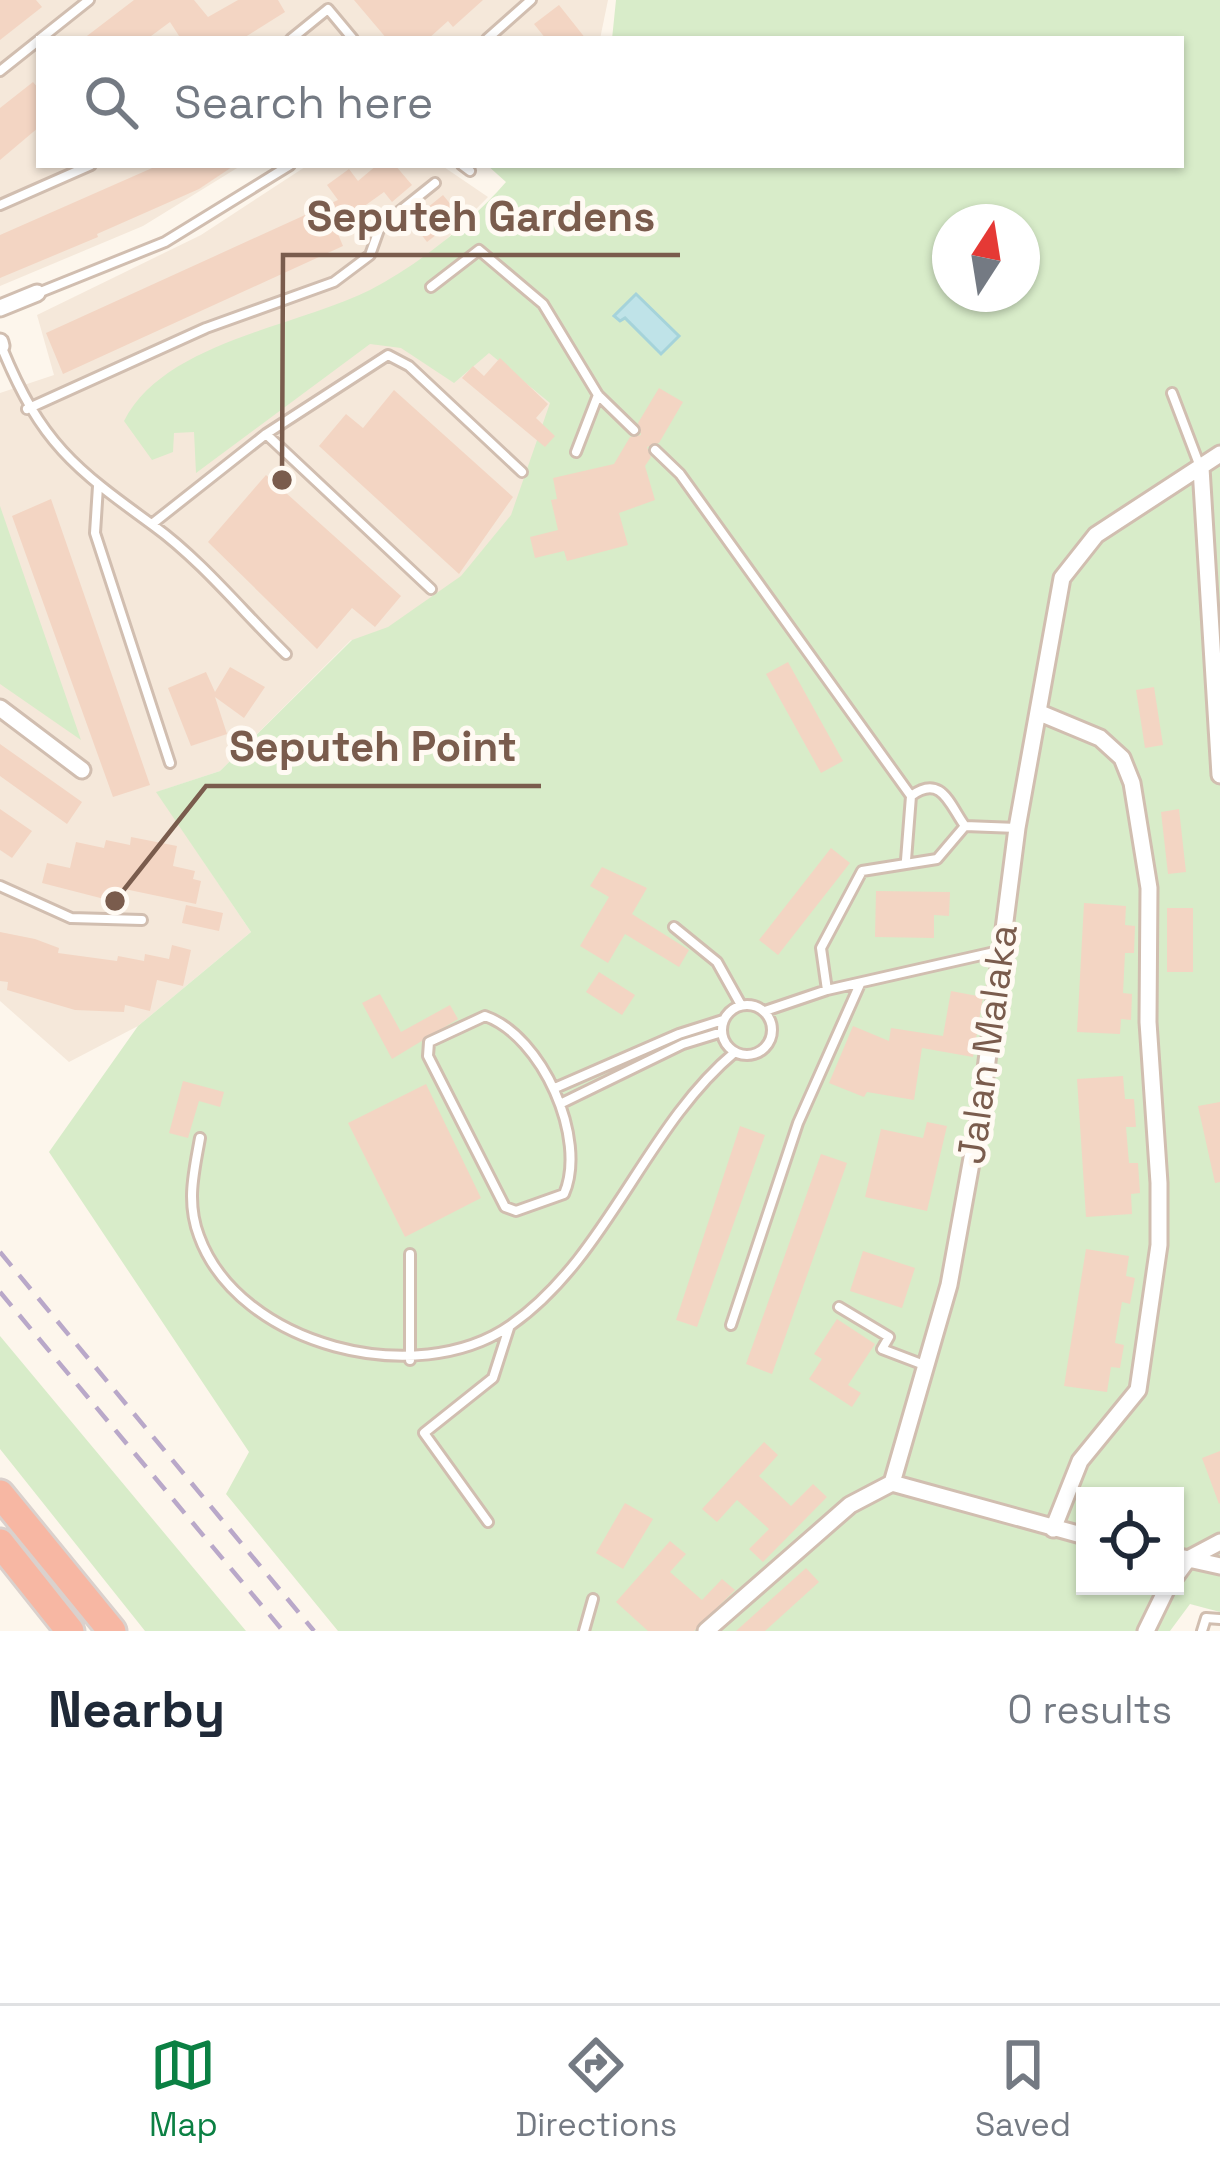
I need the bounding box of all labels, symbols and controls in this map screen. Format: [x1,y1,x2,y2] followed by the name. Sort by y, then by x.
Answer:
[36,36,1184,168] search box
[78,69,144,135] icon: search
[174,74,433,131] text: Search here
[283,177,680,255] callout: Seputeh Gardens
[307,190,655,243] text: Seputeh Gardens
[932,204,1040,312] north arrow
[206,708,541,786] callout: Seputeh Point
[229,720,517,773] text: Seputeh Point
[946,921,1028,1167] street label: Jalan Malaka
[1076,1487,1184,1595] map controls
[1076,1487,1184,1595] button: locate
[48,1677,225,1742] text: Nearby
[1007,1685,1172,1734] text: 0 results
[149,2032,218,2146] tab: Map
[515,2032,677,2146] tab: Directions
[975,2032,1071,2146] tab: Saved

